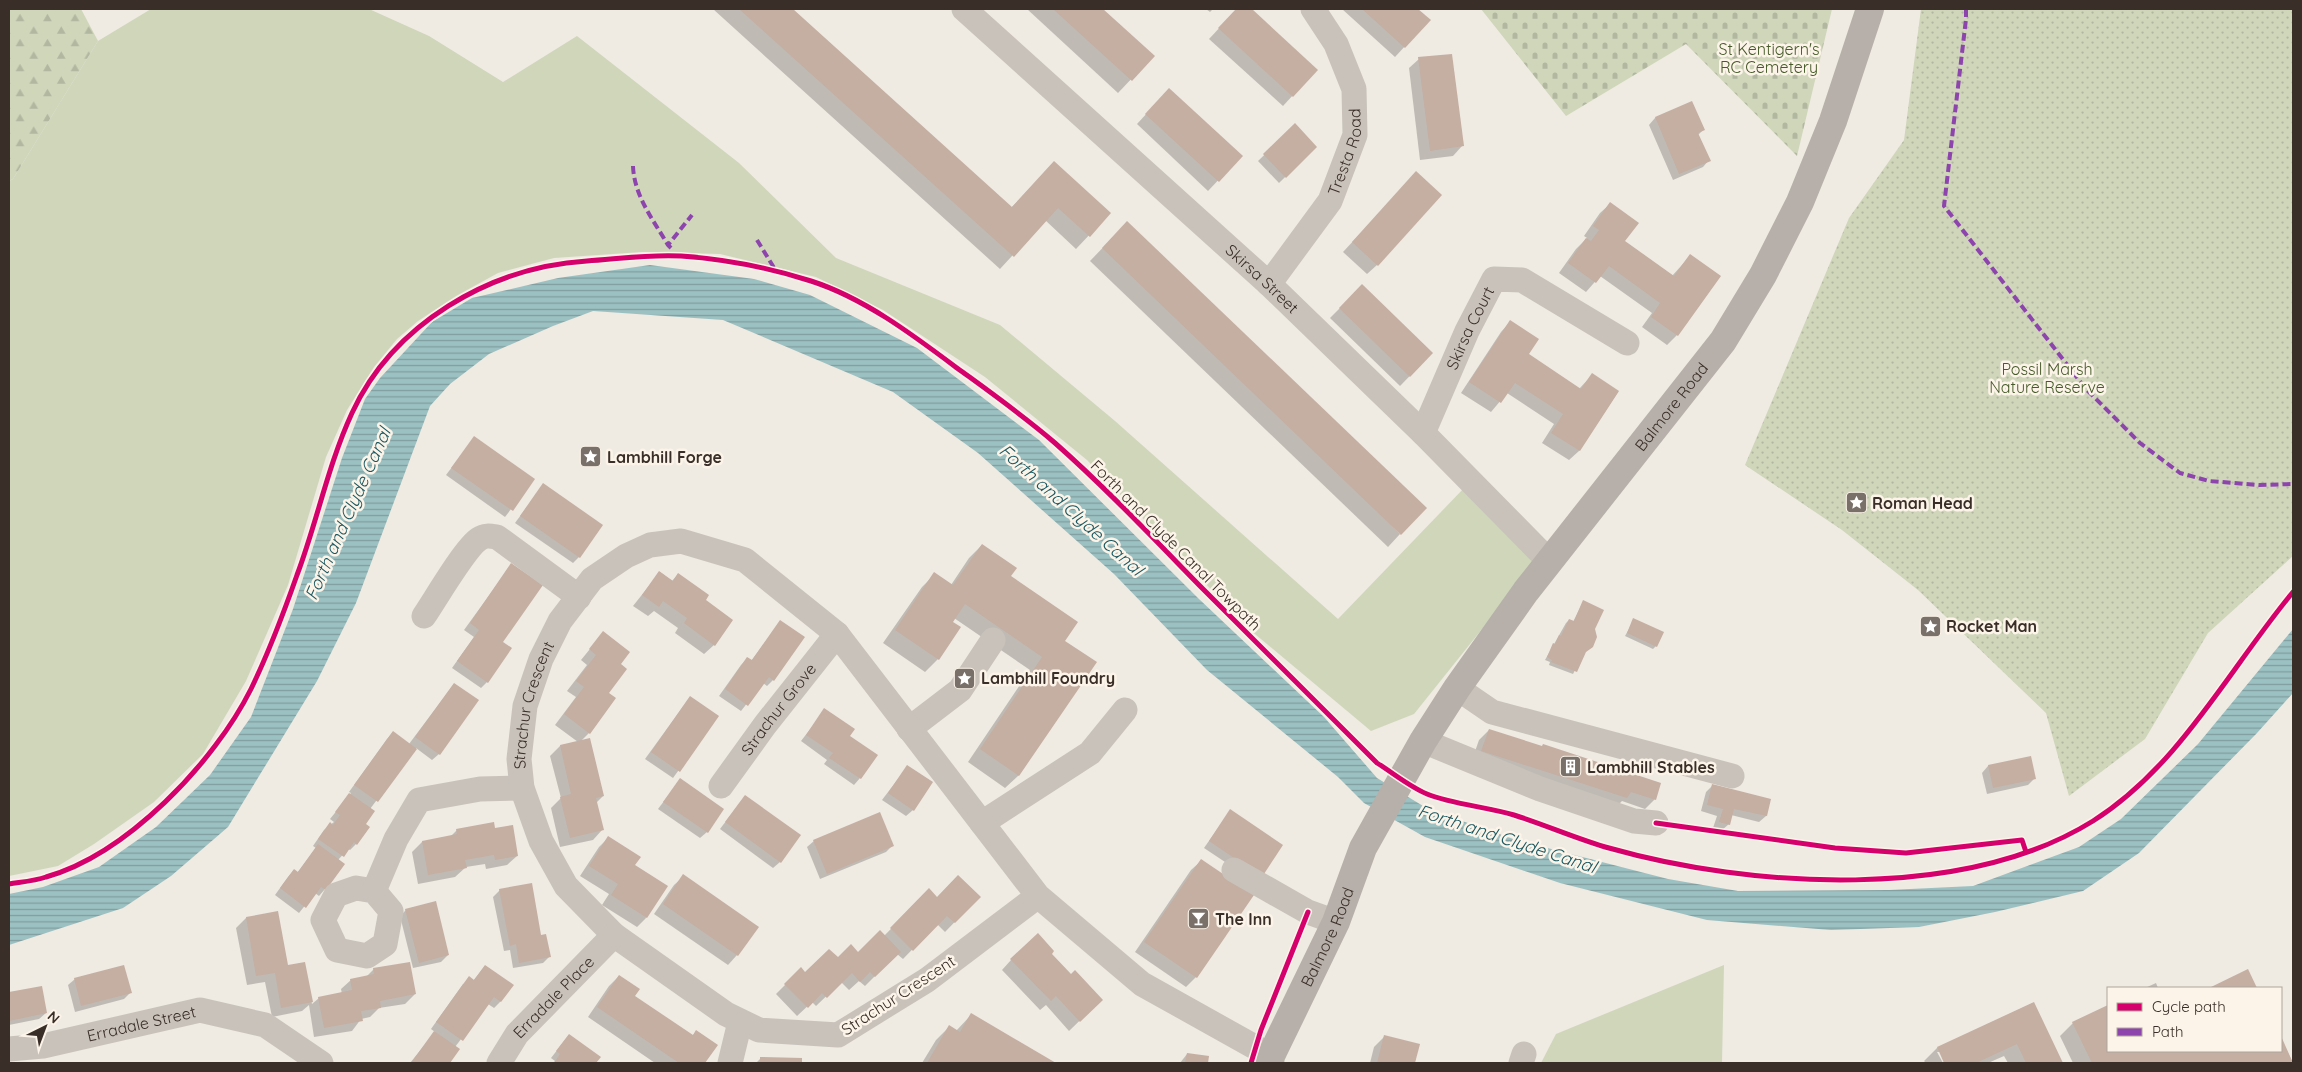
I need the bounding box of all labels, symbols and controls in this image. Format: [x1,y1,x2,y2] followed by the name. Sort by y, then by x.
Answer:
[1718,39,1820,77] park label: St Kentigern's RC Cemetery
[1323,108,1365,198] street label: Tresta Road
[1221,240,1303,317] street label: Skirsa Street
[1442,283,1498,373] street label: Skirsa Court
[1630,359,1712,455] street label: Balmore Road
[1989,359,2105,397] park label: Possil Marsh Nature Reserve
[299,422,397,603] water label: Forth and Clyde Canal
[995,439,1150,582] water label: Forth and Clyde Canal
[579,445,603,469] place icon: Lambhill Forge
[607,447,722,467] place label: Lambhill Forge
[1087,456,1265,634] street label: Forth and Clyde Canal Towpath
[1844,491,1868,515] place icon: Roman Head
[1872,493,1973,513] place label: Roman Head
[1918,614,1942,638] place icon: Rocket Man
[1946,616,2037,636] place label: Rocket Man
[509,638,558,770] street label: Strachur Crescent
[737,659,820,759] street label: Strachur Grove
[953,666,977,690] place icon: Lambhill Foundry
[981,668,1115,688] place label: Lambhill Foundry
[1559,755,1583,779] building icon: Lambhill Stables
[1587,757,1715,777] place label: Lambhill Stables
[1415,799,1601,879] water label: Forth and Clyde Canal
[1296,884,1358,990] street label: Balmore Road
[1187,907,1211,931] bar icon: The Inn
[1215,909,1272,929] place label: The Inn
[837,951,959,1039] street label: Strachur Crescent
[509,952,598,1042] street label: Erradale Place
[2107,987,2282,1052] legend
[2152,997,2226,1016] text: Cycle path
[85,1001,198,1046] street label: Erradale Street
[20,1002,70,1052] north arrow
[44,1007,64,1027] text: N
[2152,1022,2184,1041] text: Path

